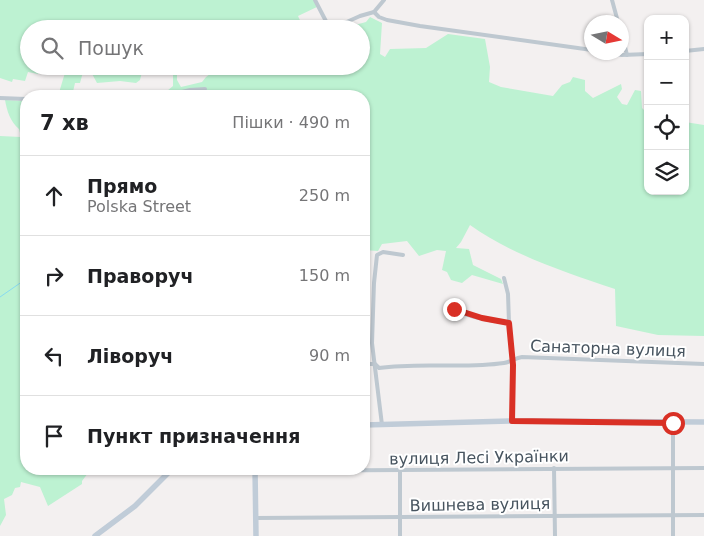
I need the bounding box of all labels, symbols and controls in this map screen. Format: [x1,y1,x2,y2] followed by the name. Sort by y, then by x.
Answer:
[584,15,629,60] north arrow
[644,15,689,195] map controls
[644,15,689,60] button: +
[20,20,370,75] search box
[38,34,66,62] icon: search
[78,37,144,59] text: Пошук
[644,60,689,105] button: −
[644,105,689,150] button: locate
[40,111,89,135] text: 7 хв
[232,113,350,132] text: Пішки · 490 m
[644,150,689,195] button: layers
[87,175,157,197] text: Прямо
[40,182,68,210] icon: ahead
[299,186,350,205] text: 250 m
[87,197,191,216] text: Polska Street
[40,262,68,290] icon: right
[87,265,193,287] text: Праворуч
[299,266,350,285] text: 150 m
[443,298,466,321] route end
[530,336,686,361] street label: Санаторна вулиця
[40,342,68,370] icon: left
[87,345,173,367] text: Ліворуч
[309,346,350,365] text: 90 m
[662,412,685,435] route start
[40,422,68,450] icon: arrive
[87,425,300,447] text: Пункт призначення
[389,446,569,469] street label: вулиця Лесі Українки
[410,494,551,515] street label: Вишнева вулиця

